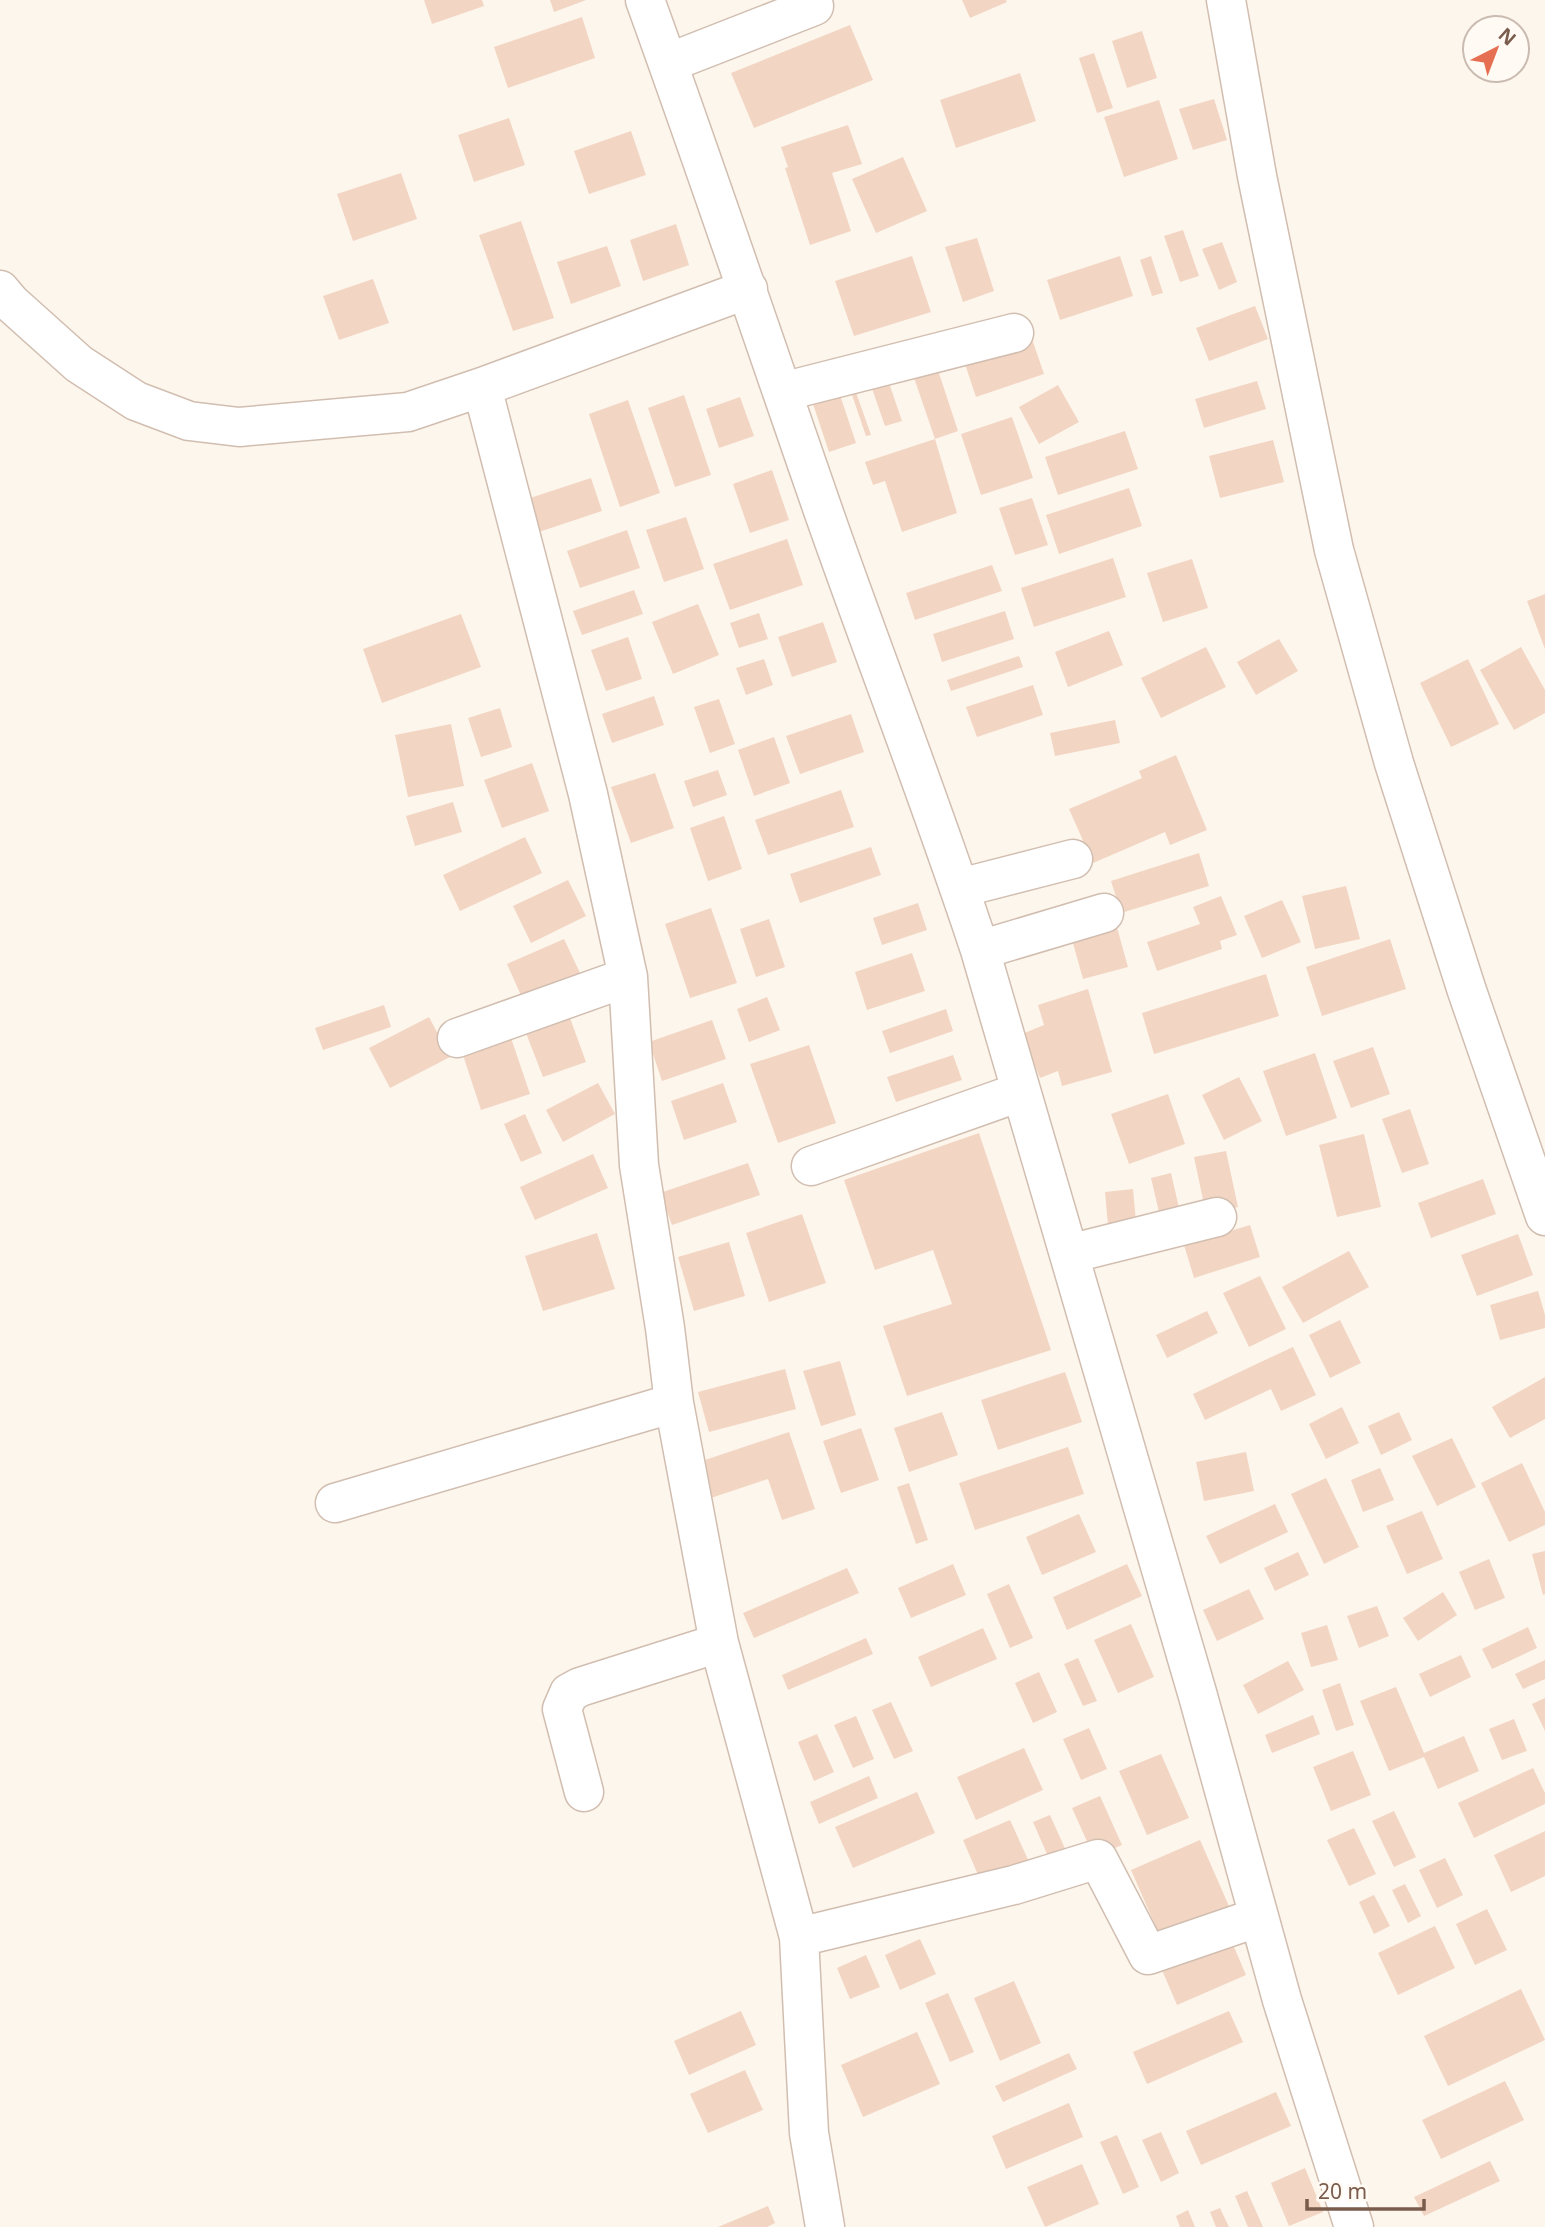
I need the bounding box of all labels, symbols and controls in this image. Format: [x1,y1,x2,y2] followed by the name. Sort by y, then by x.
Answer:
[1461,14,1531,84] north arrow
[1493,22,1522,51] text: N
[1307,2168,1424,2212] scale bar
[1318,2177,1367,2205] text: 20 m

